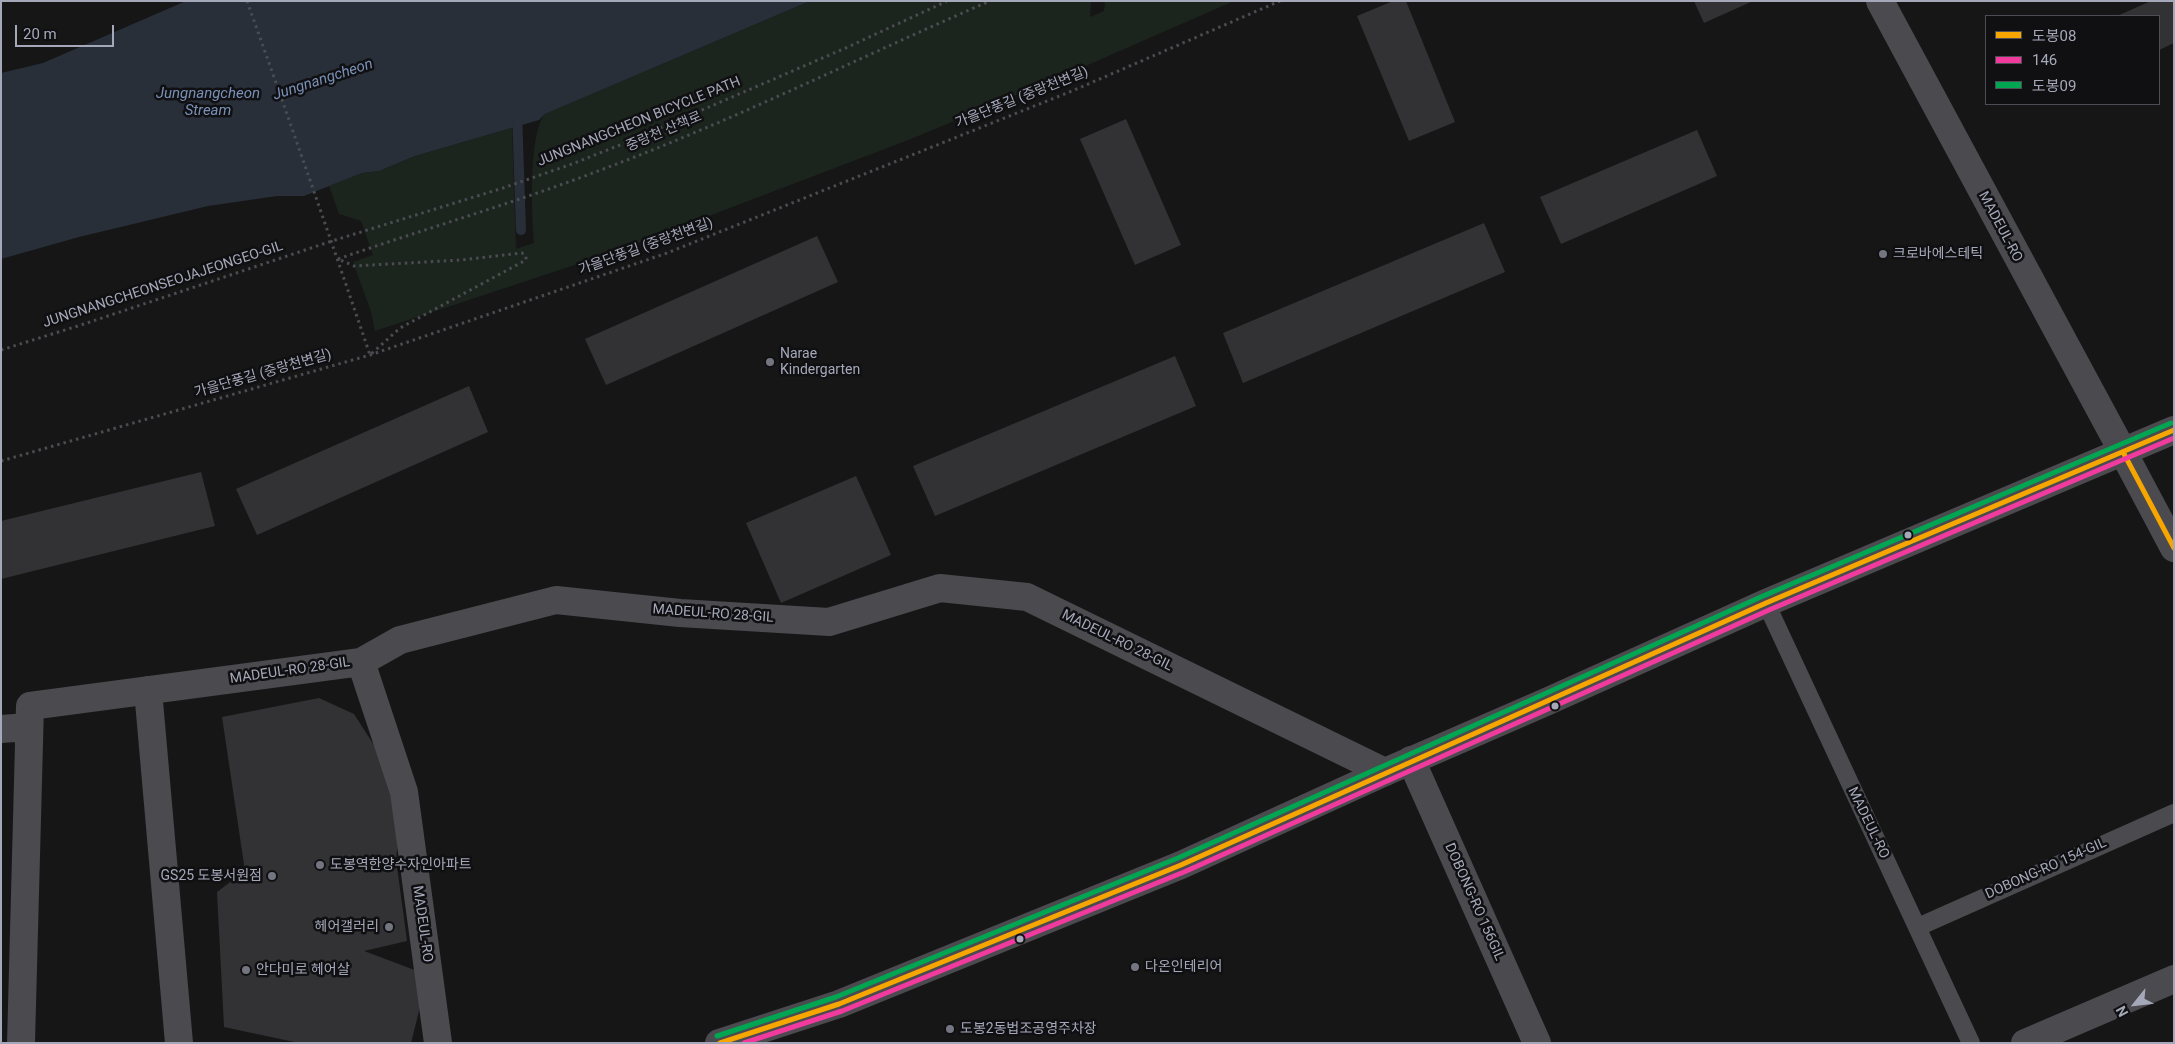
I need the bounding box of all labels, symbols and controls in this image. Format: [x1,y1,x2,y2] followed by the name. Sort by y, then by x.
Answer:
[18,15,116,47] scale bar
[1985,15,2160,105] legend
[23,25,57,43] text: 20 m
[2032,27,2076,45] text: 도봉08
[2032,51,2057,69] text: 146
[271,55,375,105] water label: Jungnangcheon
[953,64,1091,132] street label: 가을단풍길 (중랑천변길)
[535,73,743,171] street label: JUNGNANGCHEON BICYCLE PATH
[2032,77,2076,95] text: 도봉09
[156,85,260,120] water label: Jungnangcheon Stream
[624,108,704,156] street label: 중랑천 산책로
[1974,189,2026,265] street label: MADEUL-RO
[576,215,716,279] street label: 가을단풍길 (중랑천변길)
[41,238,285,332] street label: JUNGNANGCHEONSEOJAJEONGEO-GIL
[1893,246,1983,262] place label: 크로바에스테틱
[1877,248,1889,260] marker: 크로바에스테틱
[192,346,334,402] street label: 가을단풍길 (중랑천변길)
[780,346,860,378] place label: Narae Kindergarten
[764,356,776,368] marker: Narae Kindergarten
[1903,530,1913,540] unlabelled marker
[652,601,774,627] street label: MADEUL-RO 28-GIL
[1059,607,1175,675] street label: MADEUL-RO 28-GIL
[229,654,351,688] street label: MADEUL-RO 28-GIL
[1550,701,1560,711] unlabelled marker
[1843,785,1893,861] street label: MADEUL-RO
[1983,835,2109,903] street label: DOBONG-RO 154-GIL
[1441,841,1507,963] street label: DOBONG-RO 156GIL
[330,857,472,873] place label: 도봉역한양수자인아파트
[314,859,326,871] marker: 도봉역한양수자인아파트
[161,868,262,884] place label: GS25 도봉서원점
[266,870,278,882] marker: GS25 도봉서원점
[408,885,436,963] street label: MADEUL-RO
[315,919,379,935] place label: 헤어갤러리
[383,921,395,933] marker: 헤어갤러리
[1015,934,1025,944] unlabelled marker
[1145,959,1222,975] place label: 다온인테리어
[1129,961,1141,973] marker: 다온인테리어
[256,962,350,978] place label: 안다미로 헤어살
[240,964,252,976] marker: 안다미로 헤어살
[2110,979,2160,1029] north arrow
[2112,1003,2131,1019] text: N
[960,1021,1097,1037] place label: 도봉2동법조공영주차장
[944,1023,956,1035] marker: 도봉2동법조공영주차장

